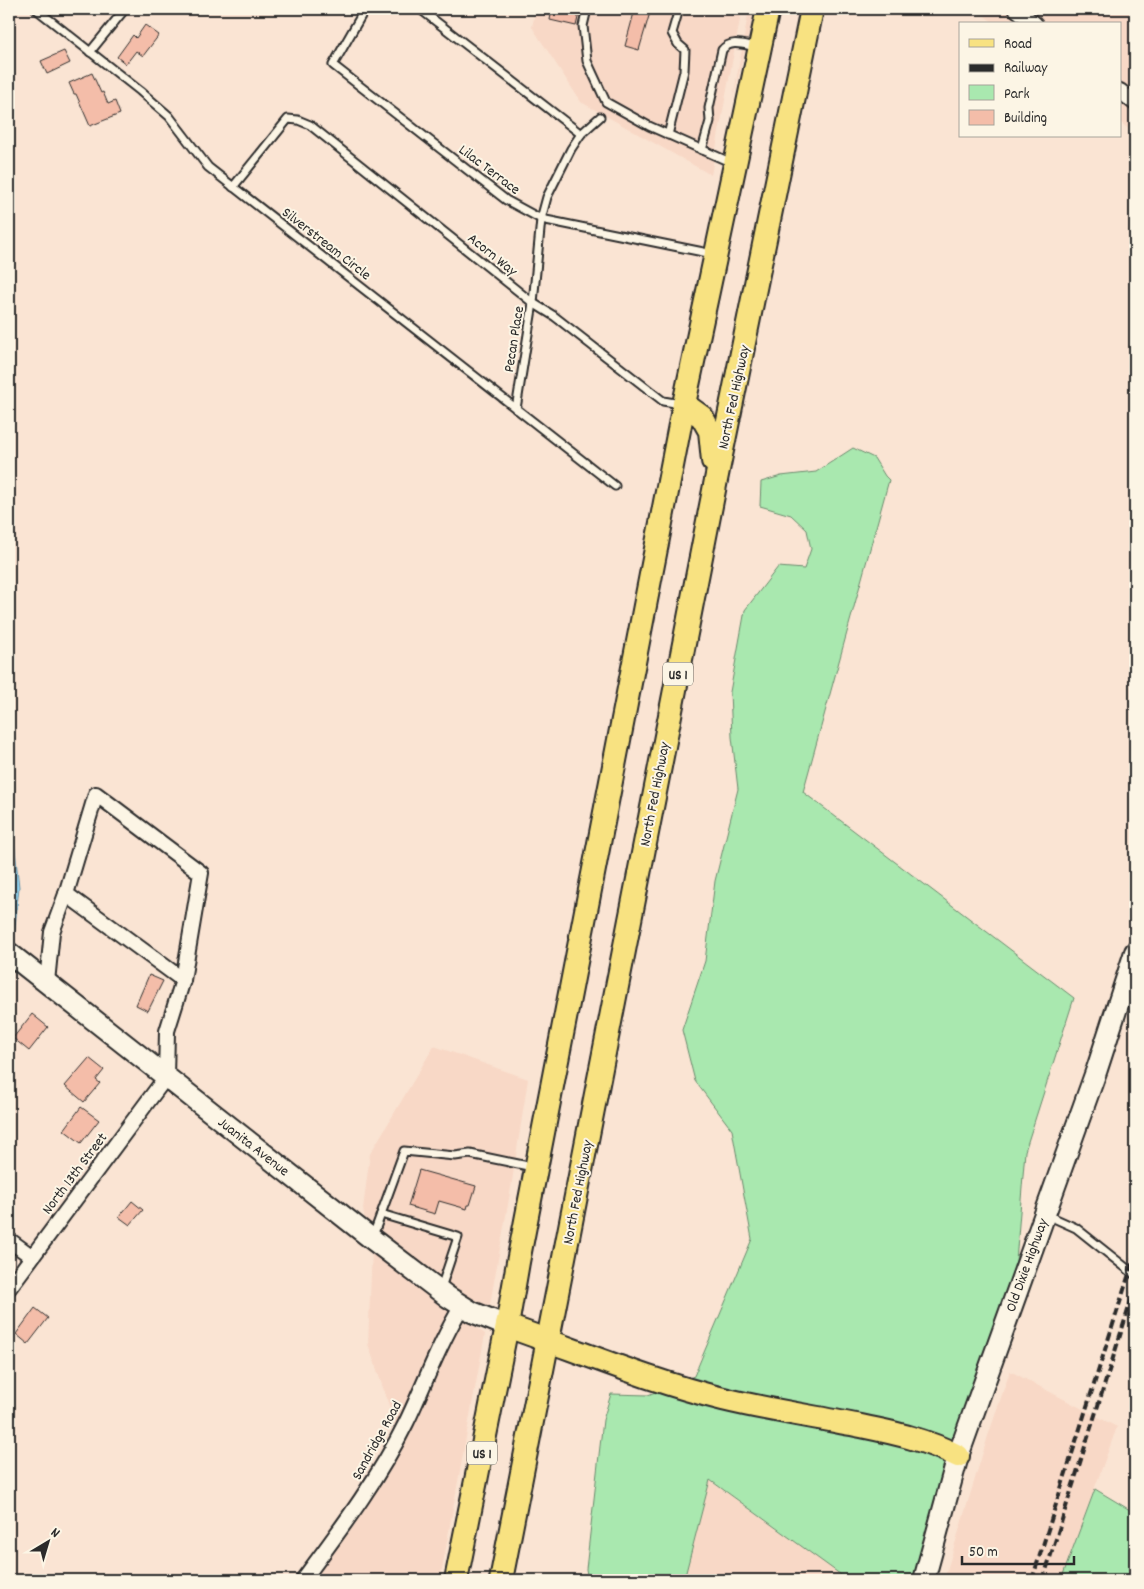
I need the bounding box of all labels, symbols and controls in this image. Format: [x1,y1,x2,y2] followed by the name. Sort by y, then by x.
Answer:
[959,22,1122,138] legend
[1004,34,1032,56] text: Road
[1004,58,1048,80] text: Railway
[1004,84,1030,106] text: Park
[1004,108,1047,130] text: Building
[453,140,525,201] street label: Lilac Terrace
[276,203,375,287] street label: Silverstream Circle
[462,229,522,283] street label: Acorn Way
[499,304,531,374] street label: Pecan Place
[713,342,757,451] street label: North Fed Highway
[663,662,693,686] road number: US 1
[635,739,677,848] street label: North Fed Highway
[212,1113,294,1183] street label: Juanita Avenue
[37,1128,114,1220] street label: North 13th Street
[558,1137,600,1246] street label: North Fed Highway
[1001,1215,1055,1316] street label: Old Dixie Highway
[347,1397,409,1485] street label: Sandridge Road
[467,1442,497,1465] road number: US 1
[22,1516,72,1566] north arrow
[46,1523,64,1543] text: N
[962,1534,1074,1566] scale bar
[969,1542,998,1564] text: 50 m

